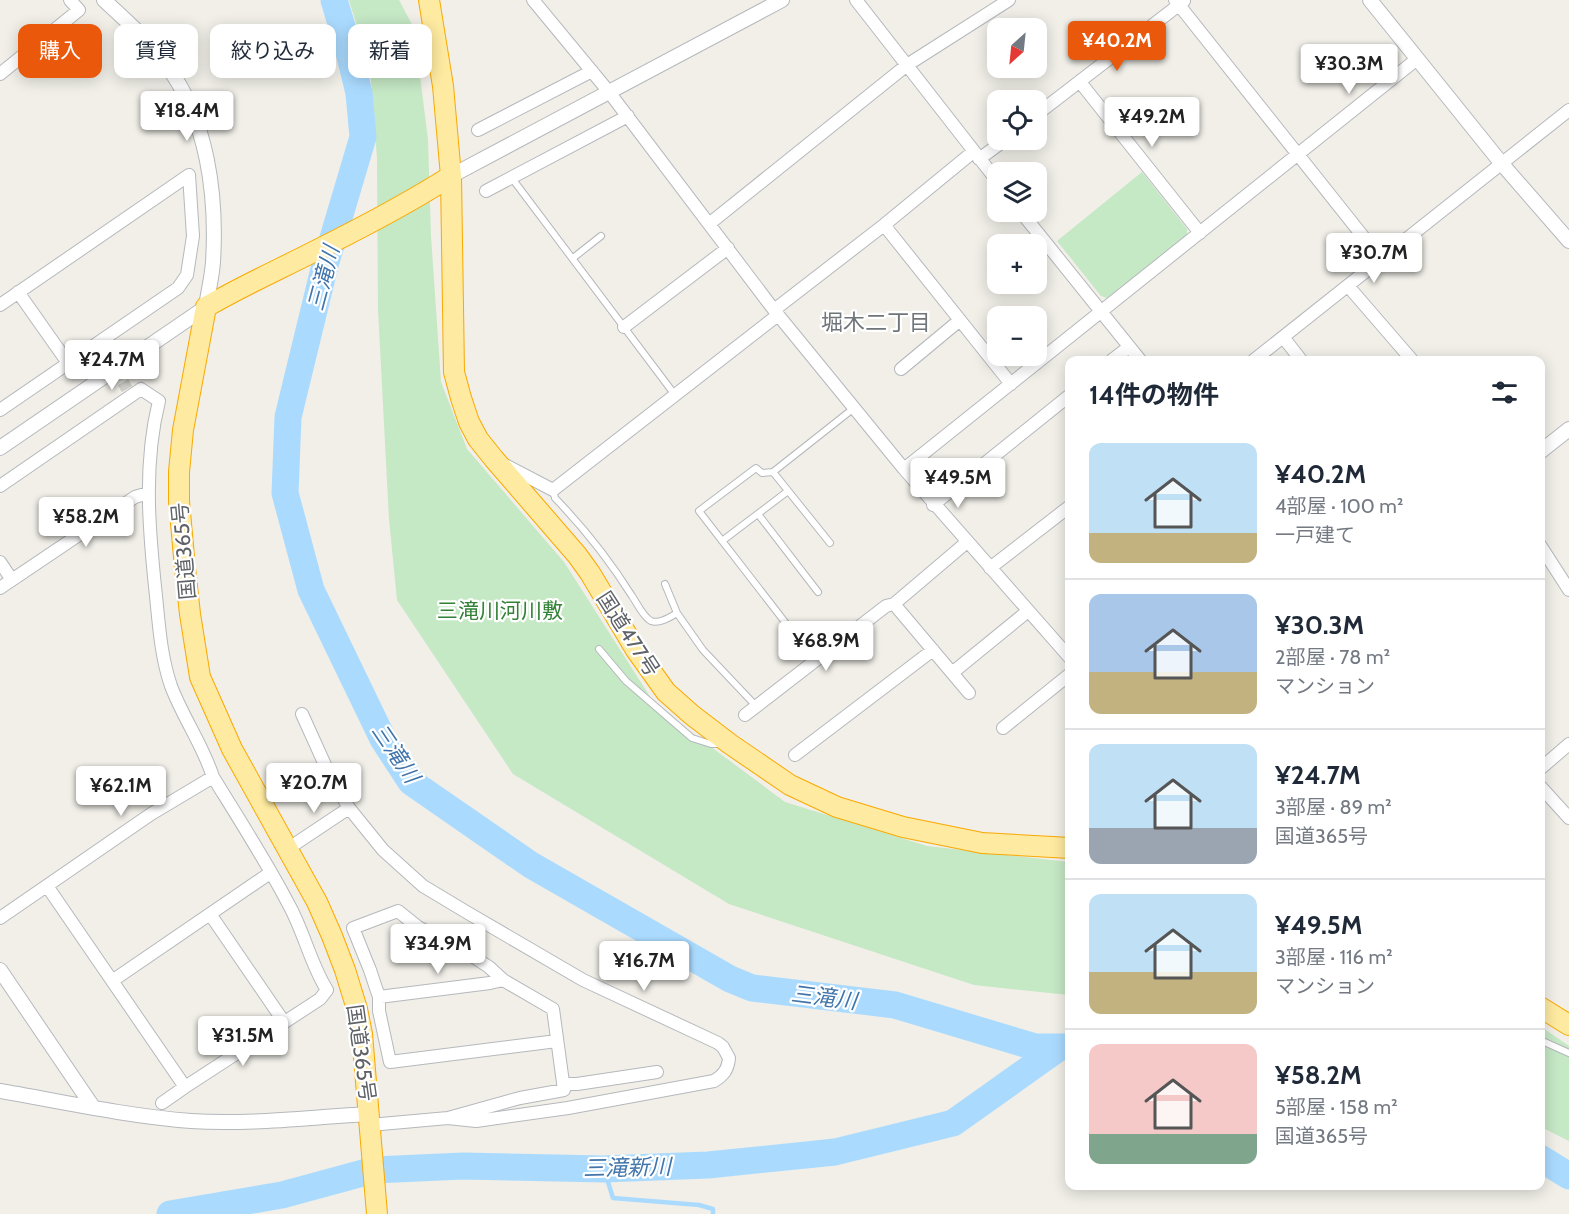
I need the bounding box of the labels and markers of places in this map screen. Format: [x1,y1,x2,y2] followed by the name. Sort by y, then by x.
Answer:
[1068,21,1166,72] pin: ¥40.2M
[1300,44,1398,95] pin: ¥30.3M
[138,91,236,142] pin: ¥18.4M
[1103,97,1201,148] pin: ¥49.2M
[1325,233,1423,284] pin: ¥30.7M
[63,340,161,391] pin: ¥24.7M
[909,458,1007,509] pin: ¥49.5M
[37,497,135,548] pin: ¥58.2M
[777,621,875,672] pin: ¥68.9M
[265,763,363,814] pin: ¥20.7M
[72,766,170,817] pin: ¥62.1M
[389,924,487,975] pin: ¥34.9M
[595,941,693,992] pin: ¥16.7M
[194,1016,292,1067] pin: ¥31.5M

